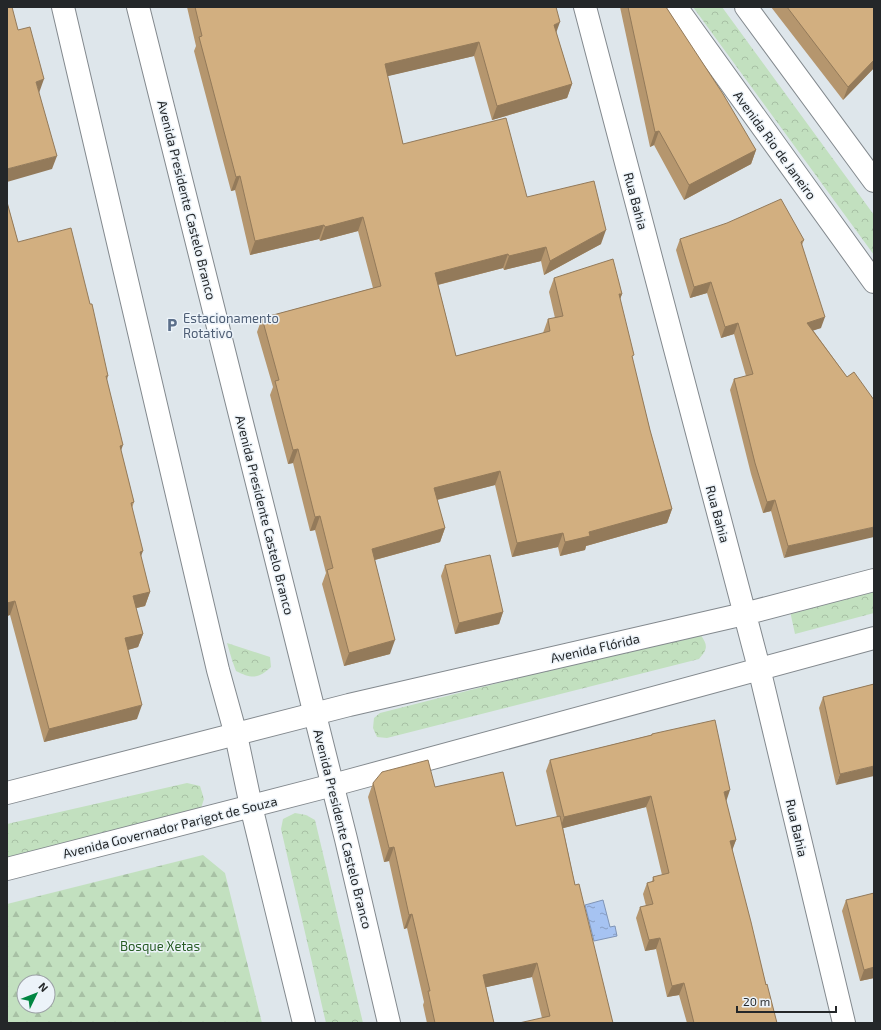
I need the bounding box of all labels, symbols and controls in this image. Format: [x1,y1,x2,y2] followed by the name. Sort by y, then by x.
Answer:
[730,88,820,202] street label: Avenida Rio de Janeiro
[154,99,220,301] street label: Avenida Presidente Castelo Branco
[621,171,651,231] street label: Rua Bahia
[183,310,279,341] place label: Estacionamento Rotativo
[164,317,180,333] parking icon: Estacionamento Rotativo
[232,414,298,616] street label: Avenida Presidente Castelo Branco
[703,484,733,544] street label: Rua Bahia
[549,630,641,666] street label: Avenida Flórida
[310,728,376,930] street label: Avenida Presidente Castelo Branco
[61,793,279,861] street label: Avenida Governador Parigot de Souza
[783,798,811,858] street label: Rua Bahia
[120,938,200,954] park label: Bosque Xetas
[16,974,56,1014] north arrow
[36,979,51,994] text: N
[737,988,836,1014] scale bar
[743,994,770,1008] text: 20 m

